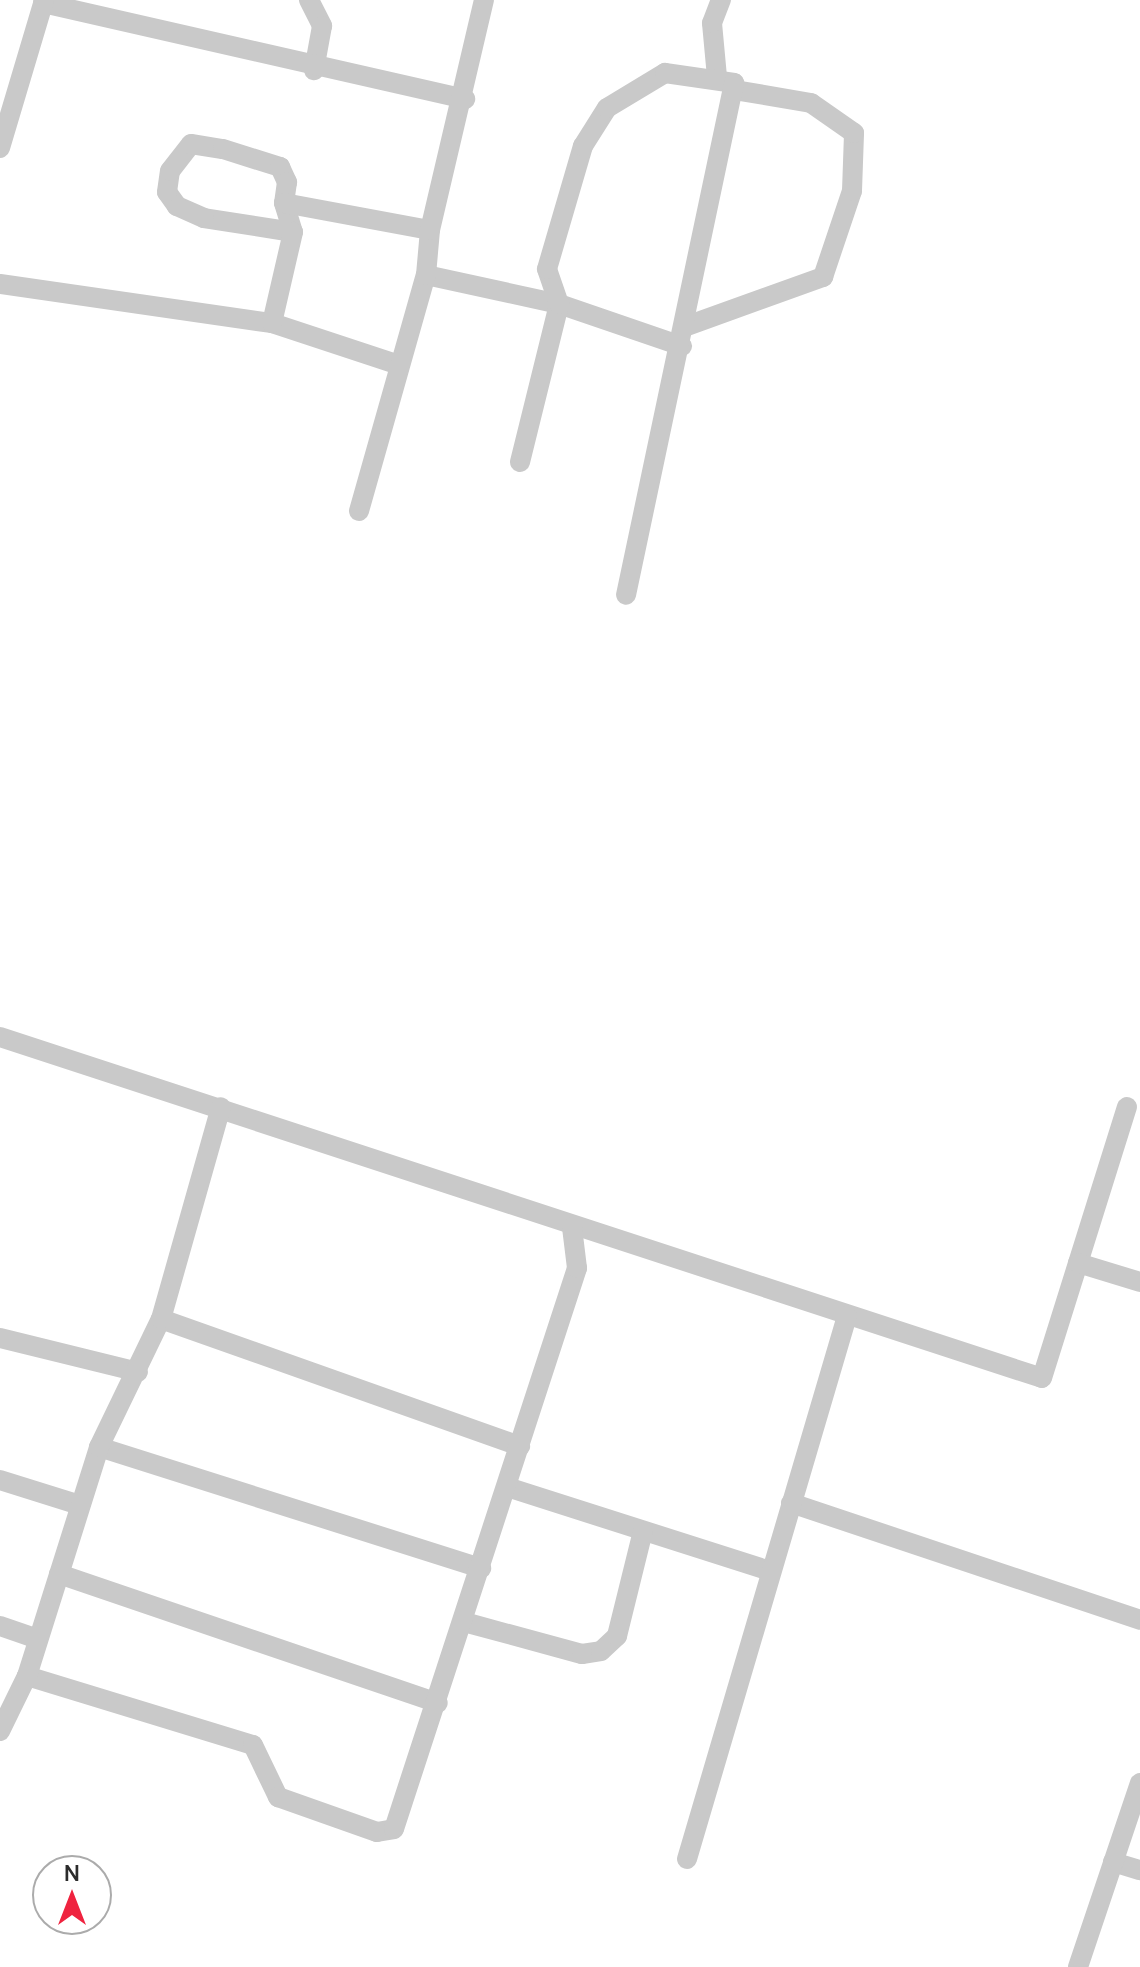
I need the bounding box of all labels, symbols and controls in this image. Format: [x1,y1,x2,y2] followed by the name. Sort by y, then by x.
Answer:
[32,1855,112,1935] north arrow
[64,1858,80,1888] text: N

